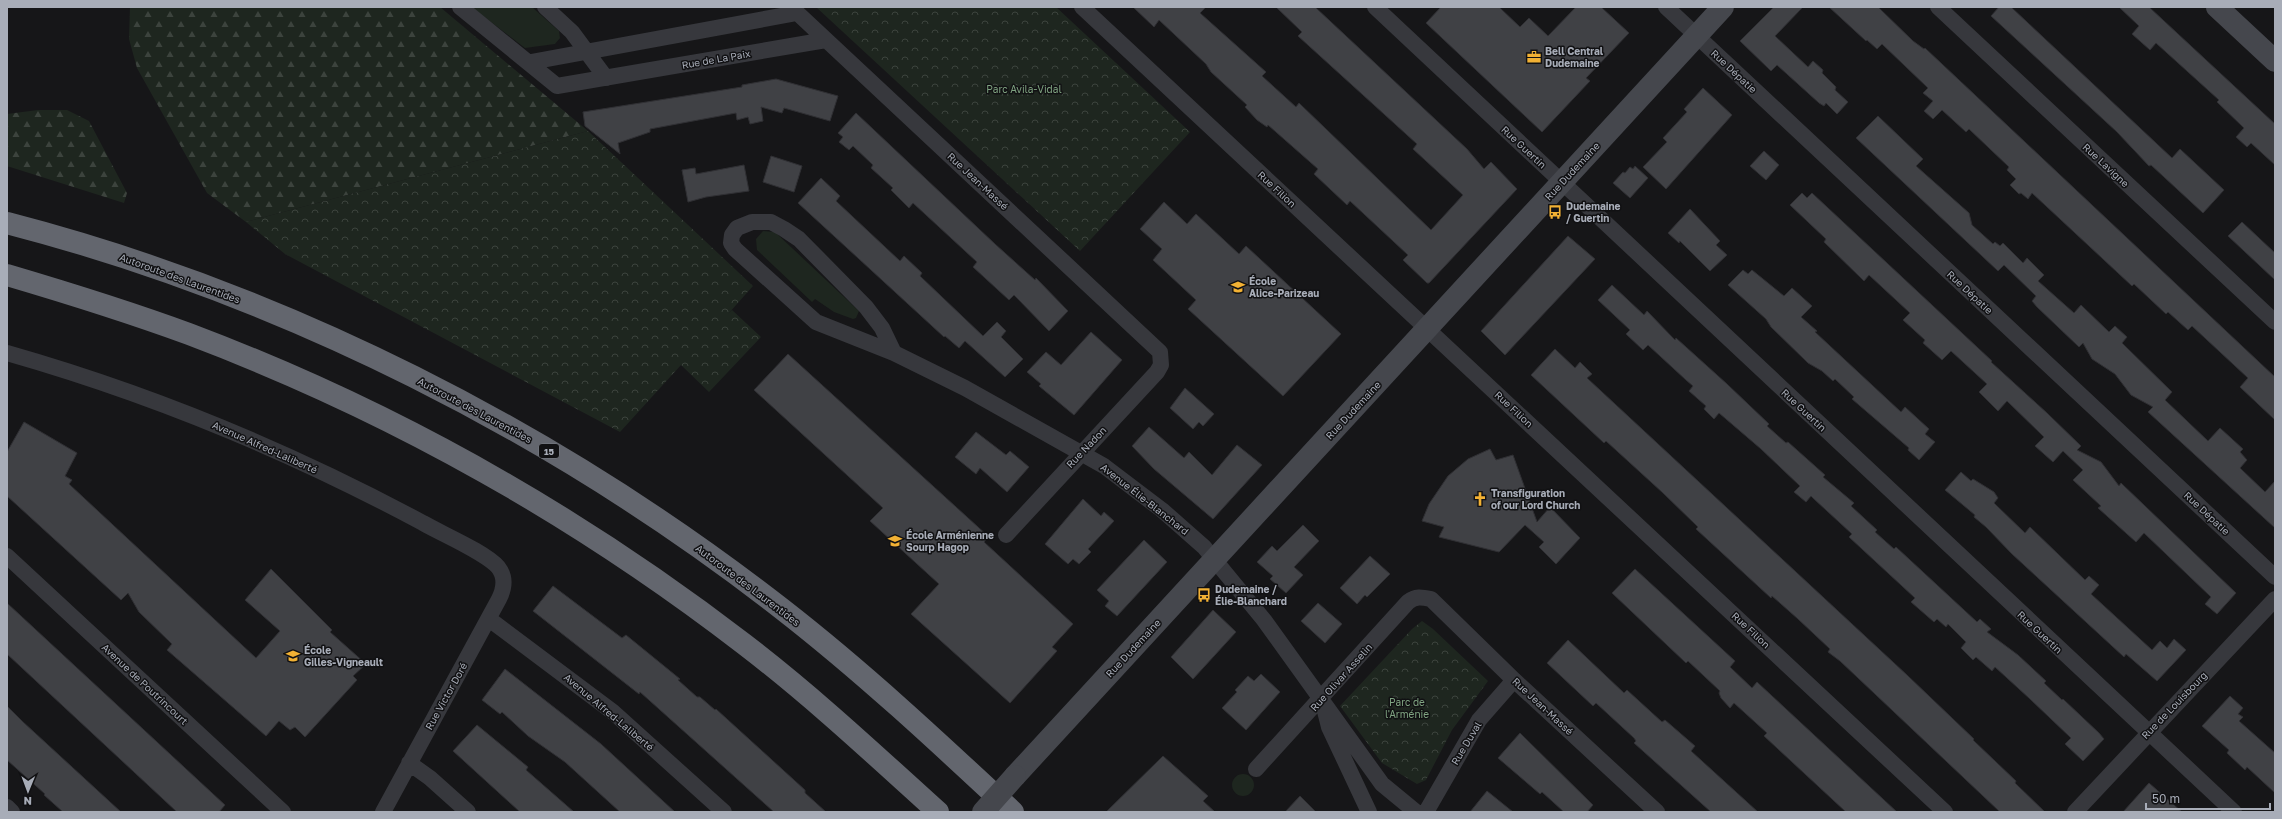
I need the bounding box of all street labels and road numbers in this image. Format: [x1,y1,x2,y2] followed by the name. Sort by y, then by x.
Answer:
[681,47,752,71] street label: Rue de La Paix
[1709,47,1759,95] street label: Rue Dépatie
[1499,123,1549,171] street label: Rue Guertin
[1542,139,1602,203] street label: Rue Dudemaine
[2080,141,2132,189] street label: Rue Lavigne
[945,150,1011,212] street label: Rue Jean-Massé
[1255,168,1299,210] street label: Rue Filion
[118,251,242,305] street label: Autoroute des Laurentides
[1945,268,1995,316] street label: Rue Dépatie
[416,375,534,445] street label: Autoroute des Laurentides
[1323,378,1383,442] street label: Rue Dudemaine
[1779,386,1829,434] street label: Rue Guertin
[1492,388,1536,430] street label: Rue Filion
[211,418,320,476] street label: Avenue Alfred-Laliberté
[1063,424,1109,470] street label: Rue Nadon
[539,444,559,458] road number: 15
[1099,461,1191,537] street label: Avenue Élie-Blanchard
[2182,489,2232,537] street label: Rue Dépatie
[693,542,803,628] street label: Autoroute des Laurentides
[2015,608,2065,656] street label: Rue Guertin
[1729,609,1773,651] street label: Rue Filion
[1103,616,1163,680] street label: Rue Dudemaine
[100,641,190,727] street label: Avenue de Poutrincourt
[1308,641,1374,713] street label: Rue Olivar Asselin
[423,660,469,732] street label: Rue Victor Doré
[2139,669,2209,741] street label: Rue de Louisbourg
[562,671,657,753] street label: Avenue Alfred-Laliberté
[1510,675,1576,737] street label: Rue Jean-Massé
[1448,719,1484,767] street label: Rue Duval

